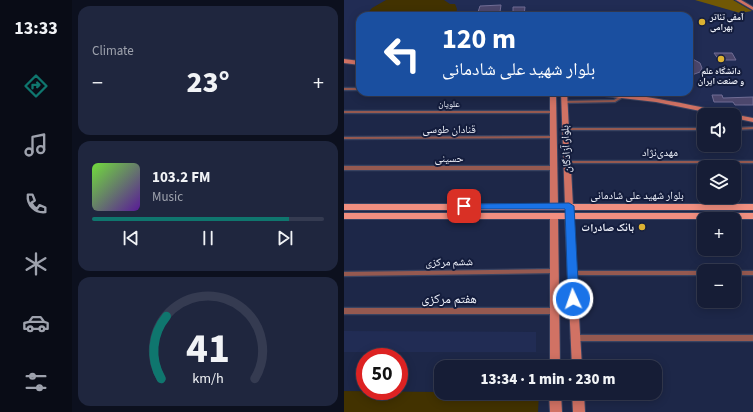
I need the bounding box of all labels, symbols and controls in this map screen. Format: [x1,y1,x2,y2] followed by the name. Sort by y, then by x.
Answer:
[709,11,744,34] place label: آمفی تئاتر بهرامی
[14,16,58,41] text: 13:33
[697,17,707,27] marker: آمفی تئاتر بهرامی
[442,19,516,59] text: 120 m
[376,28,428,80] icon: left
[92,42,134,60] text: Climate
[716,54,726,64] marker: دانشگاه علم و صنعت ایران
[442,57,595,82] text: بلوار شهید علی شادمانی
[186,61,230,104] text: 23°
[698,65,744,88] place label: دانشگاه علم و صنعت ایران
[92,67,103,99] text: −
[313,67,324,99] text: +
[22,72,50,100] icon: directions
[438,98,460,111] street label: علویان
[697,108,741,308] map controls
[697,108,741,152] button: sound
[422,122,476,137] street label: قنادان طوسی
[557,125,575,173] street label: بلوار آزادگان
[22,131,50,159] icon: music
[642,145,678,160] street label: مهدی‌نژاد
[434,151,464,166] street label: حسینی
[697,160,741,204] button: layers
[152,167,210,188] text: 103.2 FM
[152,188,183,206] text: Music
[590,188,684,203] street label: بلوار شهید علی شادمانی
[447,189,481,223] pin
[22,190,50,218] icon: phone
[453,195,475,217] icon: arrive
[697,212,741,256] button: +
[581,220,634,235] place label: بانک صادرات
[637,222,647,232] marker: بانک صادرات
[120,227,142,249] icon: previous
[197,227,219,249] icon: pause
[274,227,296,249] icon: next
[22,250,50,278] icon: climate
[425,254,473,270] street label: ششم مرکزی
[697,264,741,308] button: −
[552,278,594,320] position arrow
[421,290,477,308] street label: هفتم مرکزی
[22,309,50,337] icon: car
[186,319,230,379] text: 41
[356,348,408,400] speed limit sign: 50
[22,368,50,396] icon: filters
[192,368,224,389] text: km/h
[481,369,615,390] text: 13:34 · 1 min · 230 m

